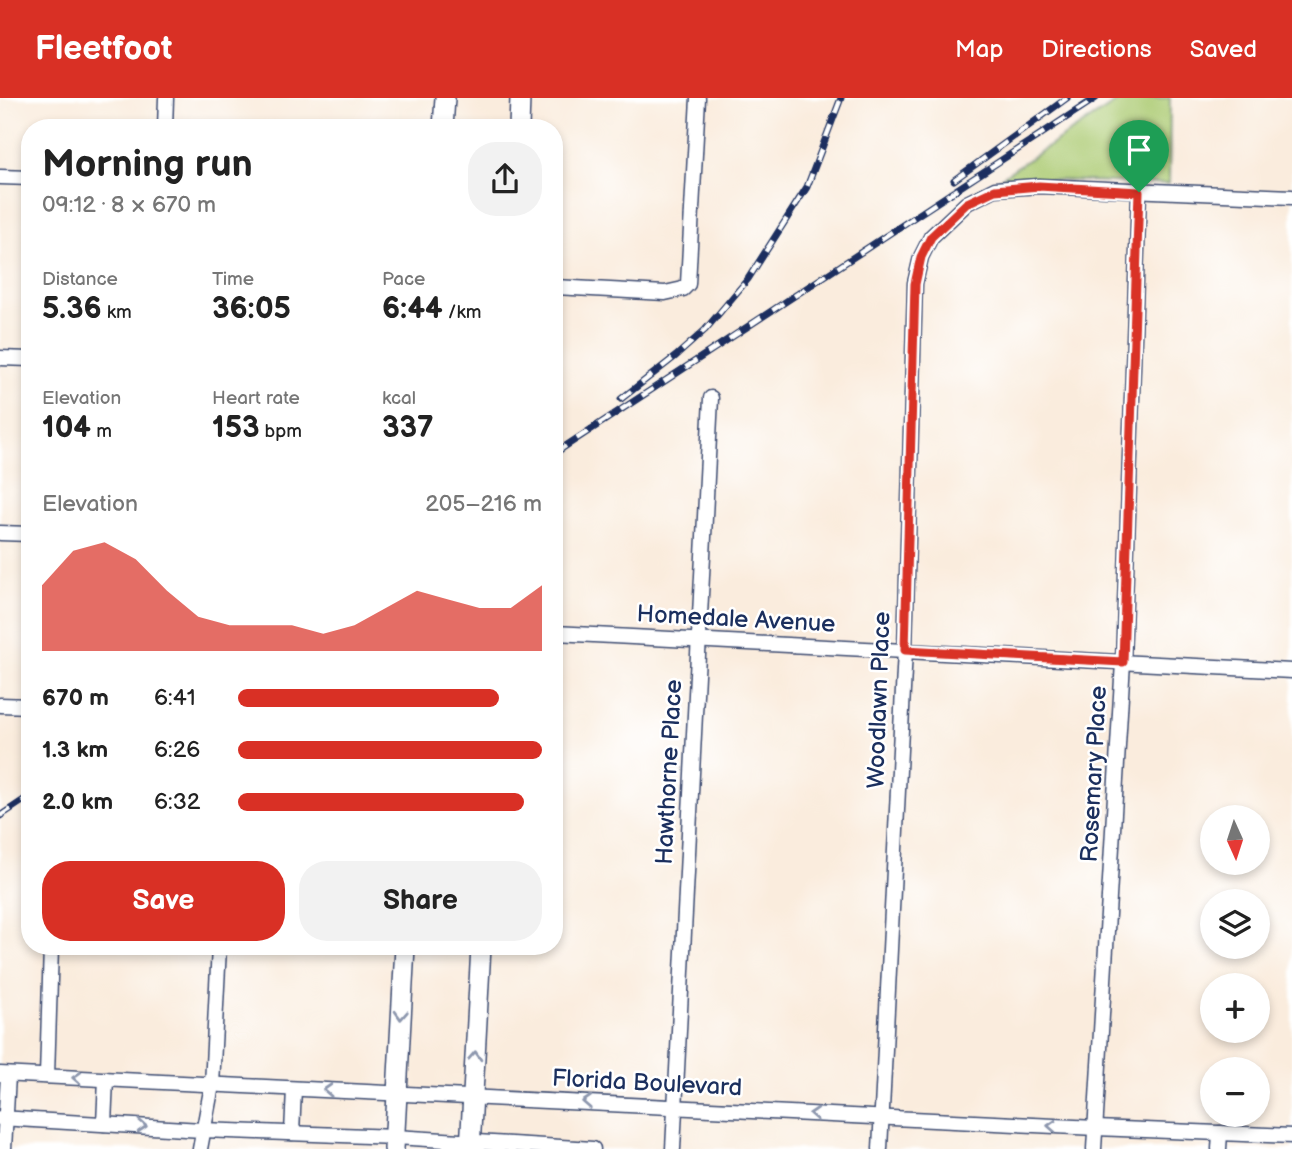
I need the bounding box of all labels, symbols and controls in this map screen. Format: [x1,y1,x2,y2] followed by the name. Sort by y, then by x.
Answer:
[35,29,172,69] text: Fleetfoot
[955,35,1003,64] text: Map
[1041,35,1152,64] text: Directions
[1190,35,1257,64] text: Saved
[1109,120,1169,192] pin
[1120,131,1158,169] icon: arrive
[42,142,253,187] text: Morning run
[468,142,542,216] button: share
[42,191,216,219] text: 09:12 · 8 × 670 m
[42,268,118,291] text: Distance
[212,268,254,291] text: Time
[382,268,425,291] text: Pace
[42,291,102,327] text: 5.36
[212,291,291,327] text: 36:05
[382,291,443,327] text: 6:44
[102,301,132,324] text: km
[443,301,481,324] text: /km
[42,387,121,410] text: Elevation
[212,387,300,410] text: Heart rate
[382,387,416,410] text: kcal
[42,410,91,446] text: 104
[212,410,259,446] text: 153
[382,410,434,446] text: 337
[91,420,112,443] text: m
[259,420,302,443] text: bpm
[42,490,138,518] text: Elevation
[425,490,542,518] text: 205–216 m
[636,599,836,639] street label: Homedale Avenue
[861,611,897,789] street label: Woodlawn Place
[650,679,688,865] street label: Hawthorne Place
[42,684,109,712] text: 670 m
[154,684,196,712] text: 6:41
[1075,685,1113,863] street label: Rosemary Place
[42,736,108,764] text: 1.3 km
[154,736,200,764] text: 6:26
[42,788,113,816] text: 2.0 km
[154,788,200,816] text: 6:32
[1200,805,1270,875] north arrow
[1200,805,1270,1127] map controls
[42,861,285,941] button: Save
[299,861,542,941] button: Share
[1200,889,1270,959] button: layers
[1200,973,1270,1043] button: +
[394,1010,409,1021] one-way arrow
[468,1051,483,1062] one-way arrow
[1200,1057,1270,1127] button: −
[551,1064,743,1102] street label: Florida Boulevard
[71,1071,82,1086] one-way arrow
[323,1083,334,1098] one-way arrow
[581,1095,592,1110] one-way arrow
[808,1107,819,1122] one-way arrow
[136,1118,147,1133] one-way arrow
[1047,1119,1058,1134] one-way arrow

